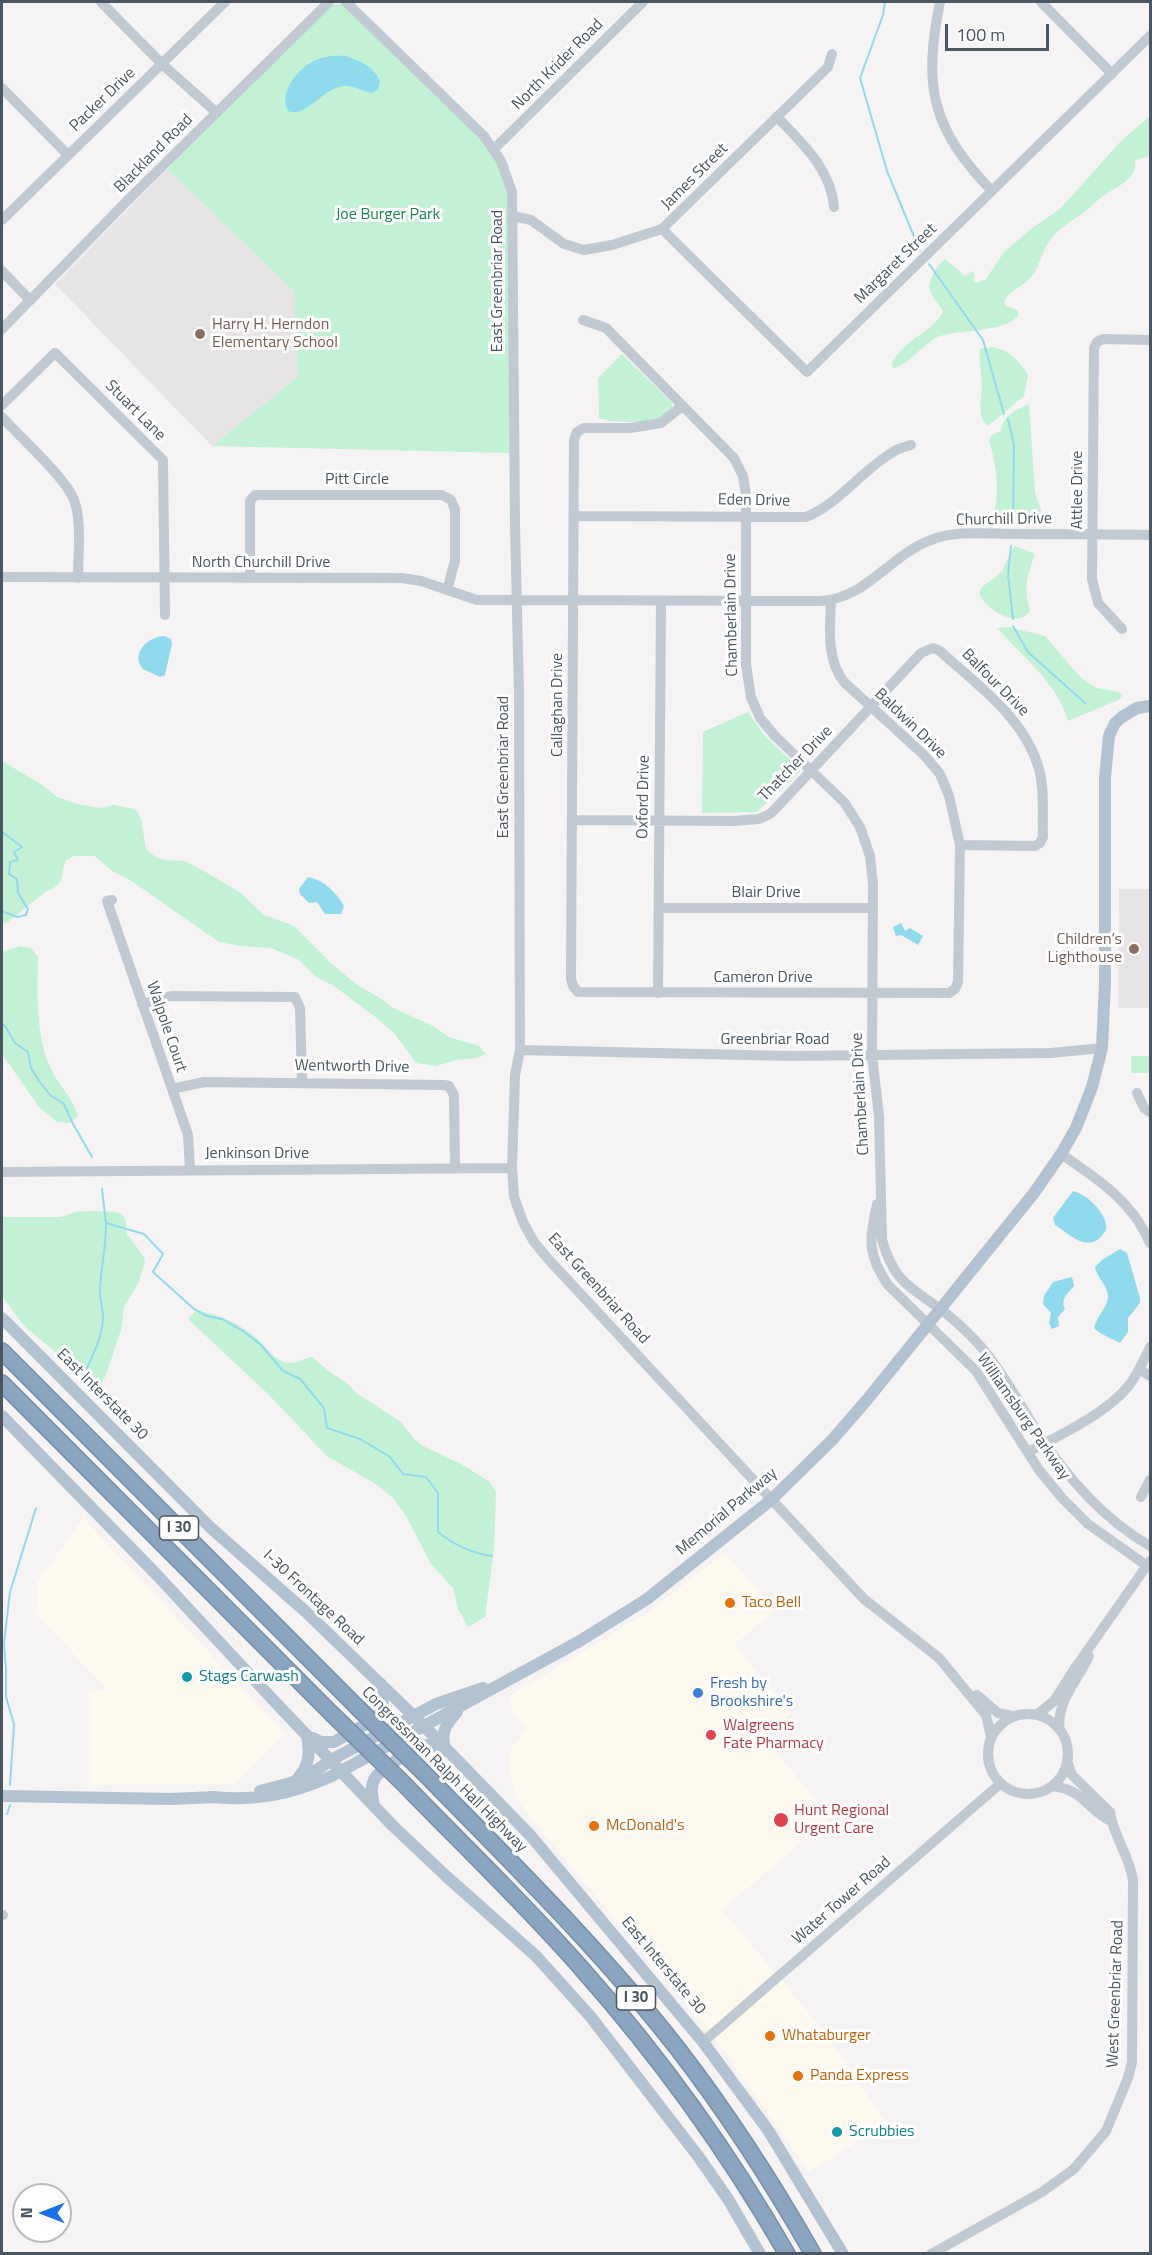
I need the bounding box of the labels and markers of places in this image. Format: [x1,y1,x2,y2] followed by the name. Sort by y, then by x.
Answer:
[212,315,338,353] place label: Harry H. Herndon Elementary School
[193,327,207,341] marker: Harry H. Herndon Elementary School
[1047,930,1122,968] place label: Children’s Lighthouse
[1127,942,1141,956] marker: Children’s Lighthouse
[742,1593,801,1613] place label: Taco Bell
[723,1596,737,1610] marker: Taco Bell
[199,1667,299,1687] place label: Stags Carwash
[180,1670,194,1684] marker: Stags Carwash
[710,1674,793,1712] place label: Fresh by Brookshire's
[691,1686,705,1700] marker: Fresh by Brookshire's
[723,1716,824,1754] place label: Walgreens Fate Pharmacy
[704,1728,718,1742] marker: Walgreens Fate Pharmacy
[794,1801,889,1839] place label: Hunt Regional Urgent Care
[772,1811,790,1829] marker: Hunt Regional Urgent Care
[606,1816,685,1836] place label: McDonald's
[587,1819,601,1833] marker: McDonald's
[782,2026,871,2046] place label: Whataburger
[763,2029,777,2043] marker: Whataburger
[810,2066,909,2086] place label: Panda Express
[791,2069,805,2083] marker: Panda Express
[849,2122,915,2142] place label: Scrubbies
[830,2125,844,2139] marker: Scrubbies

